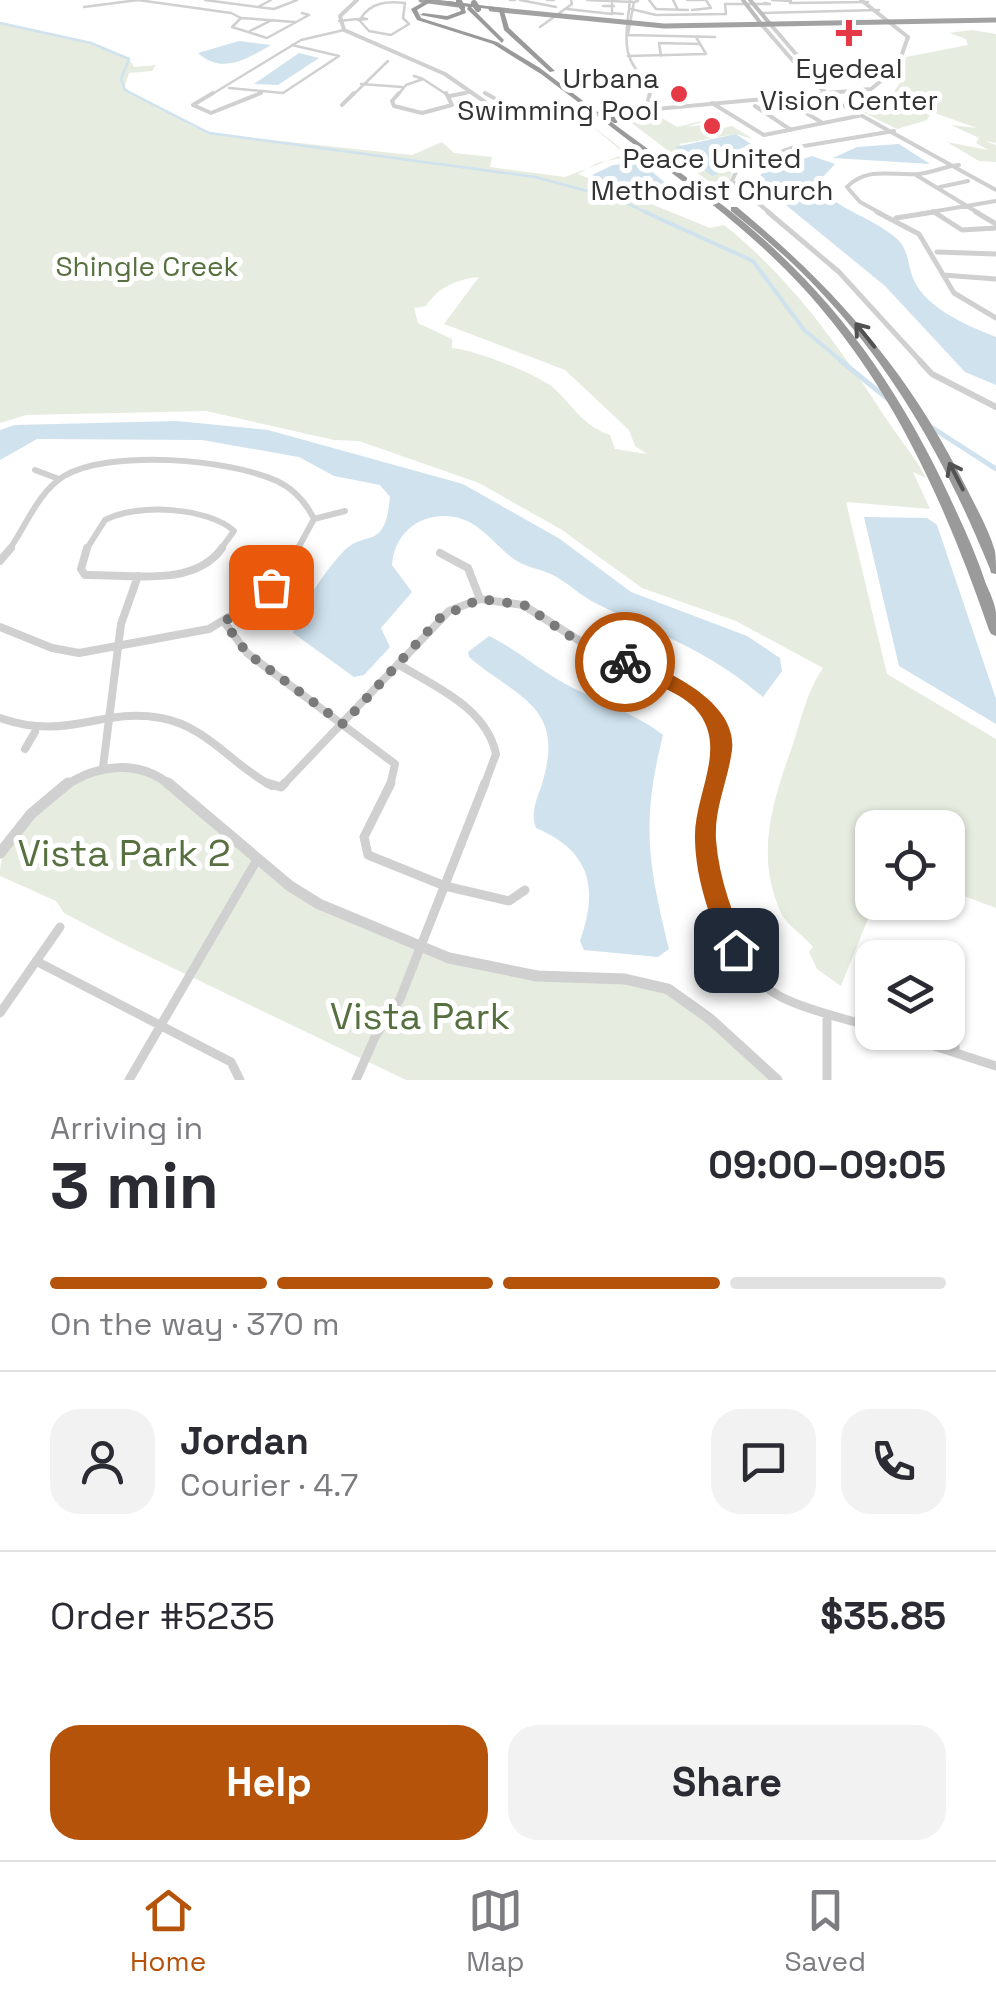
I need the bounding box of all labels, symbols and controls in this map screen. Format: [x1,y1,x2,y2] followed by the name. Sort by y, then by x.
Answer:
[836,20,862,46] marker: Eyedeal Vision Center
[760,50,938,118] place label: Eyedeal Vision Center
[457,60,659,128] place label: Urbana Swimming Pool
[668,83,690,105] marker: Urbana Swimming Pool
[701,115,723,137] marker: Peace United Methodist Church
[590,140,834,208] place label: Peace United Methodist Church
[55,248,239,284] park label: Shingle Creek
[854,322,876,348] one-way arrow
[946,462,965,492] one-way arrow
[229,545,314,630] pin
[244,560,299,615] icon: bag
[575,612,675,712] courier
[598,635,653,690] icon: bike
[855,810,965,1050] map controls
[855,810,965,920] button: locate
[17,829,231,877] park label: Vista Park 2
[694,908,779,993] pin
[709,923,764,978] icon: home
[855,940,965,1050] button: layers
[330,992,510,1040] park label: Vista Park
[50,1108,203,1148] text: Arriving in
[708,1141,946,1189] text: 09:00–09:05
[50,1144,219,1227] text: 3 min
[50,1304,340,1344] text: On the way · 370 m
[50,1409,155,1514] button: person
[711,1409,816,1514] button: chat
[841,1409,946,1514] button: phone
[180,1417,309,1465] text: Jordan
[180,1465,358,1505] text: Courier · 4.7
[50,1592,275,1640] text: Order #5235
[820,1592,946,1640] text: $35.85
[50,1725,488,1840] button: Help
[508,1725,946,1840] button: Share
[130,1883,206,1979] tab: Home
[466,1883,525,1979] tab: Map
[784,1883,866,1979] tab: Saved

